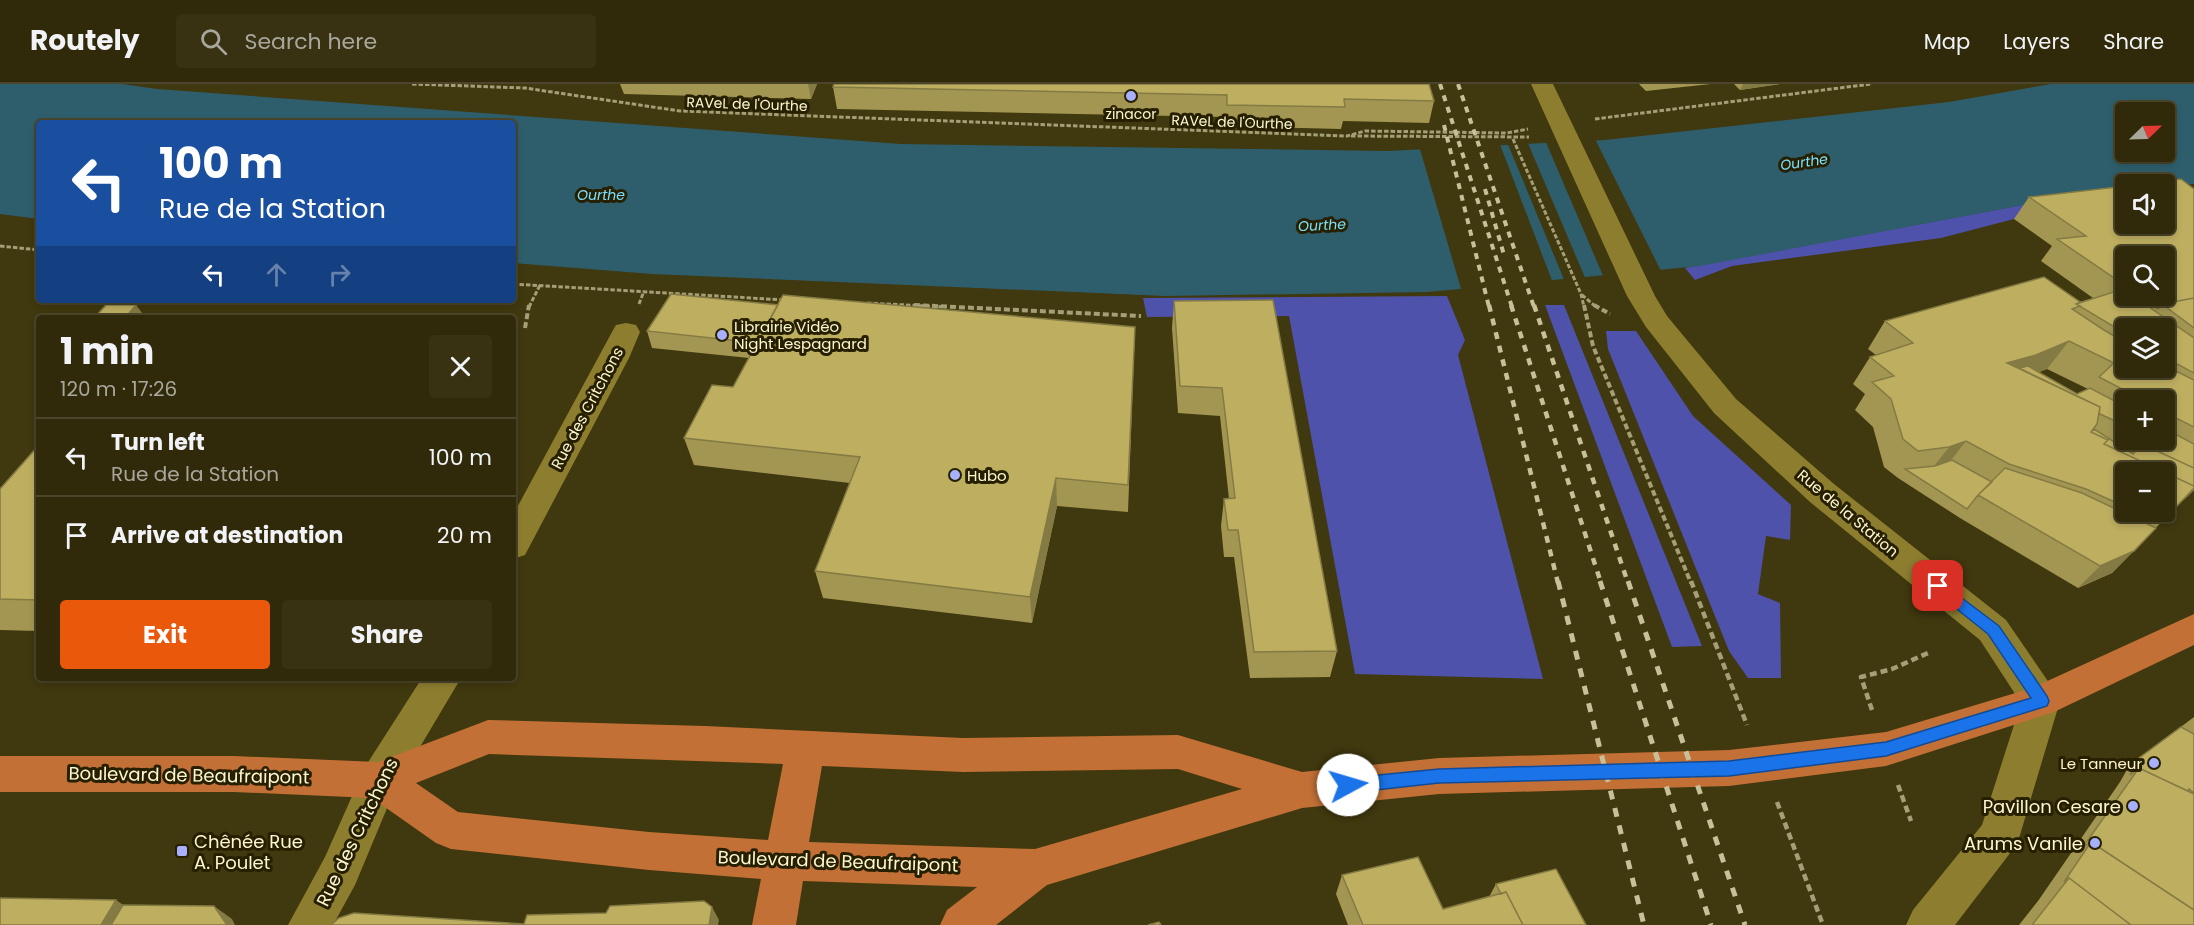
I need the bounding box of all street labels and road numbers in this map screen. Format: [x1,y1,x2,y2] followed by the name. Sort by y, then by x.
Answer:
[686,92,808,116] street label: RAVeL de l'Ourthe
[1171,110,1293,134] street label: RAVeL de l'Ourthe
[546,343,628,473] street label: Rue des Critchons
[1793,464,1903,562] street label: Rue de la Station
[310,754,404,910] street label: Rue des Critchons
[68,760,310,790] street label: Boulevard de Beaufraipont
[717,844,959,878] street label: Boulevard de Beaufraipont

